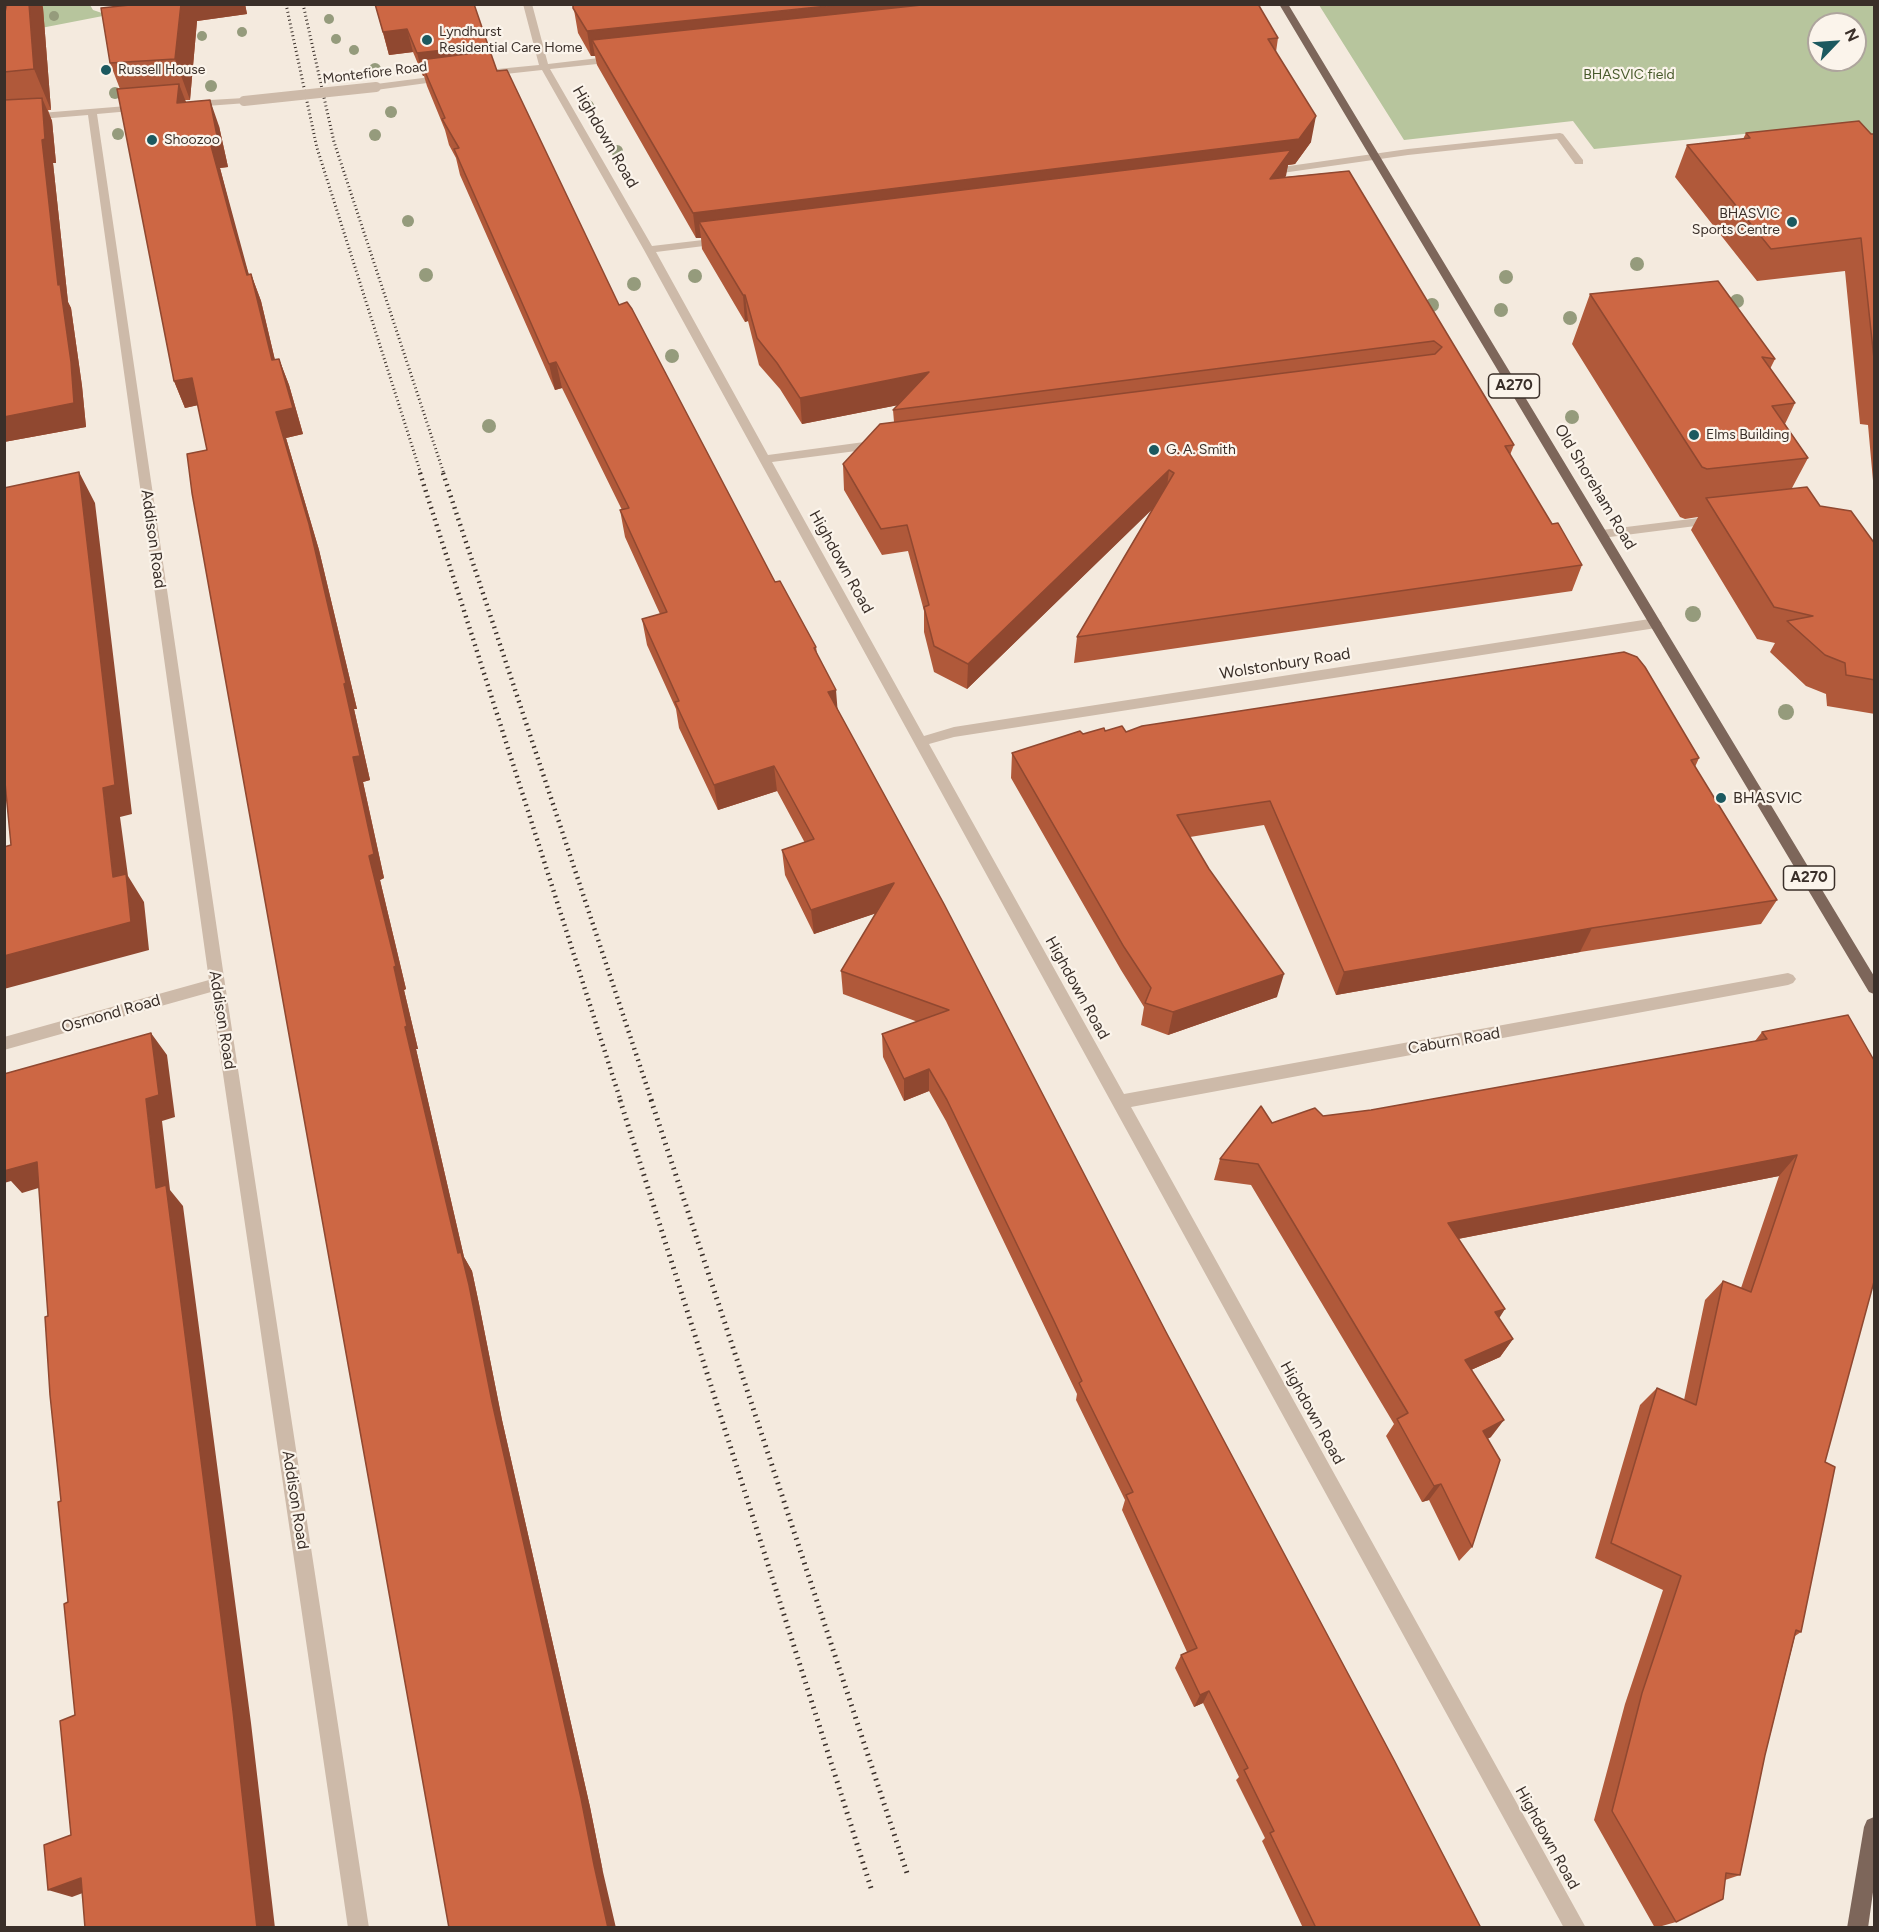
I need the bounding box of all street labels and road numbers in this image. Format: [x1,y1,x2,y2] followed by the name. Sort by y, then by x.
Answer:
[322,58,428,88] street label: Montefiore Road
[568,83,642,191] street label: Highdown Road
[1488,374,1540,398] road number: A270
[1550,421,1640,553] street label: Old Shoreham Road
[137,488,169,590] street label: Addison Road
[805,507,877,617] street label: Highdown Road
[1218,644,1352,684] street label: Wolstonbury Road
[1784,866,1834,890] road number: A270
[1041,933,1113,1043] street label: Highdown Road
[205,969,239,1071] street label: Addison Road
[59,991,163,1037] street label: Osmond Road
[1406,1023,1502,1059] street label: Caburn Road
[1276,1358,1348,1468] street label: Highdown Road
[278,1449,312,1551] street label: Addison Road
[1511,1783,1583,1893] street label: Highdown Road

